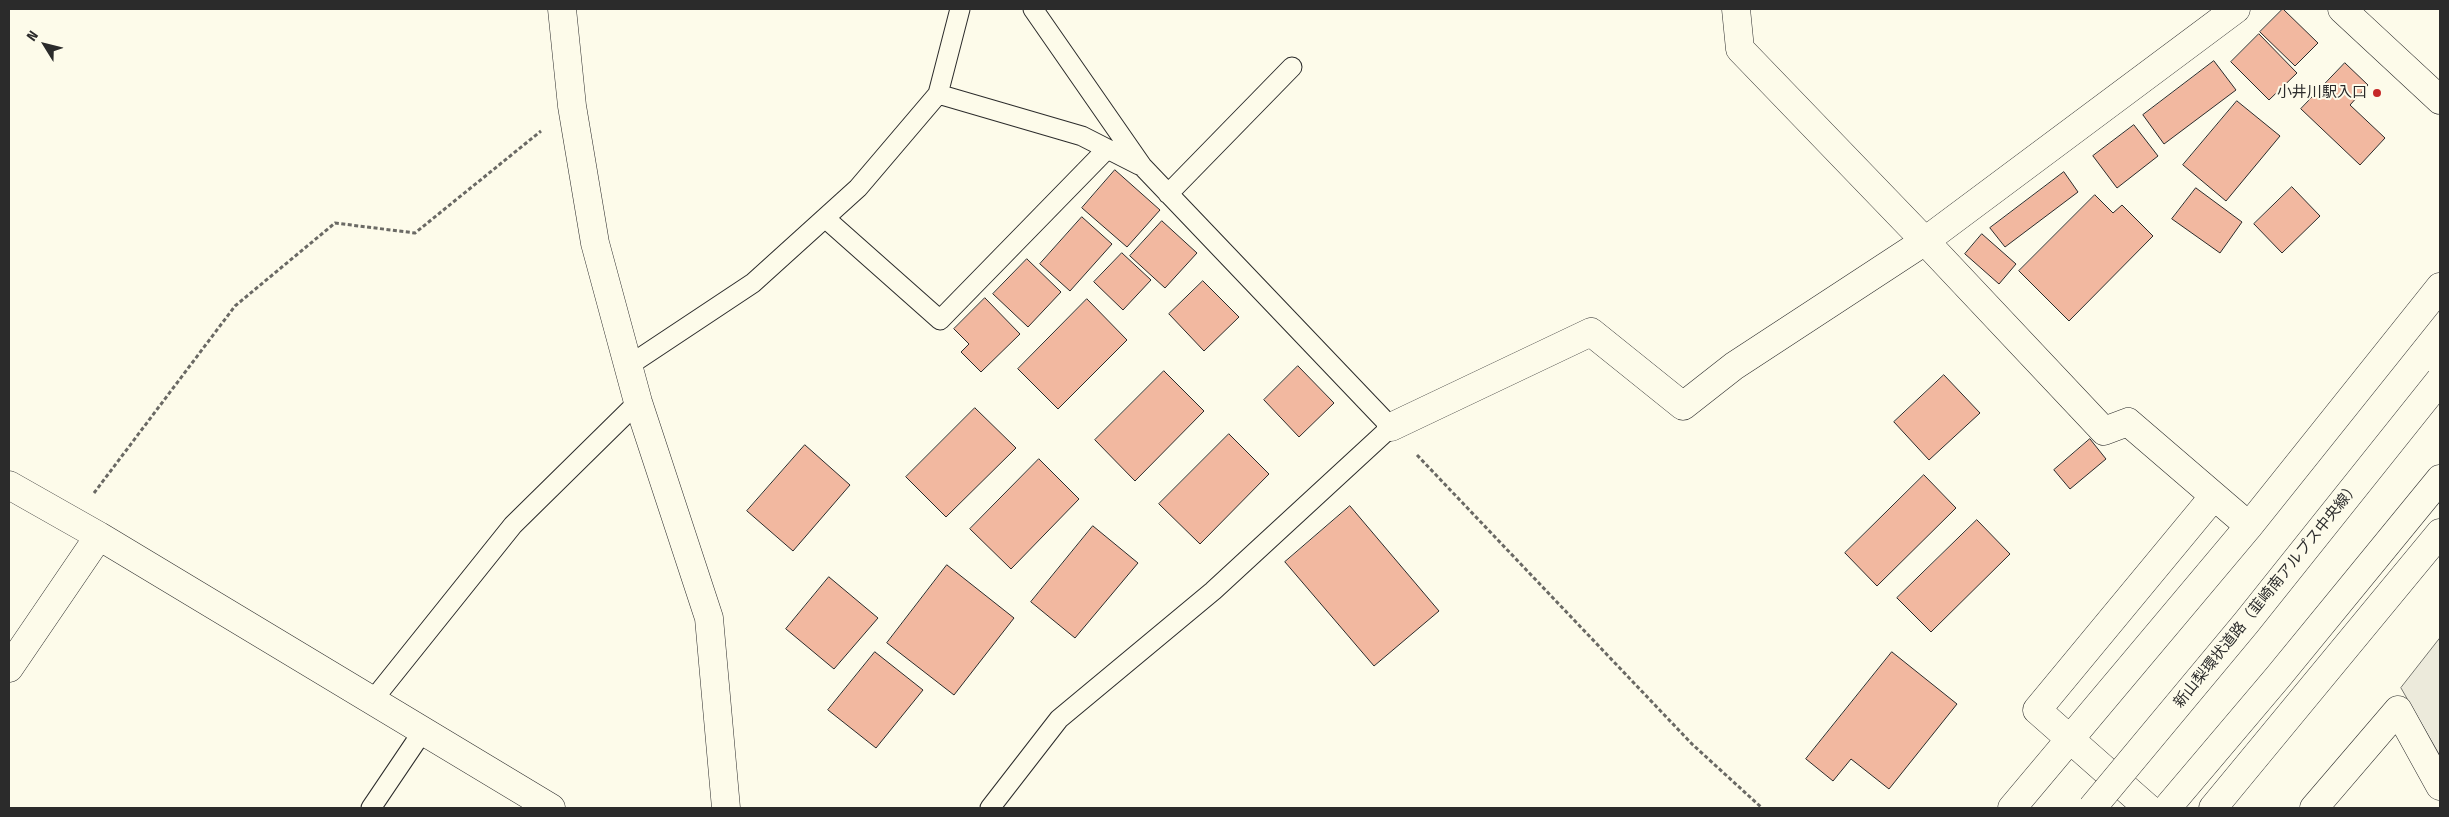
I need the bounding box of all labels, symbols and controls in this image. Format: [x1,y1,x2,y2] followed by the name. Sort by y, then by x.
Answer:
[20,20,70,70] north arrow
[23,28,42,44] text: N
[2277,84,2367,102] place label: 小井川駅入口
[2371,87,2383,99] marker: 小井川駅入口
[2170,479,2364,711] street label: 新山梨環状道路（韮崎南アルプス中央線）

